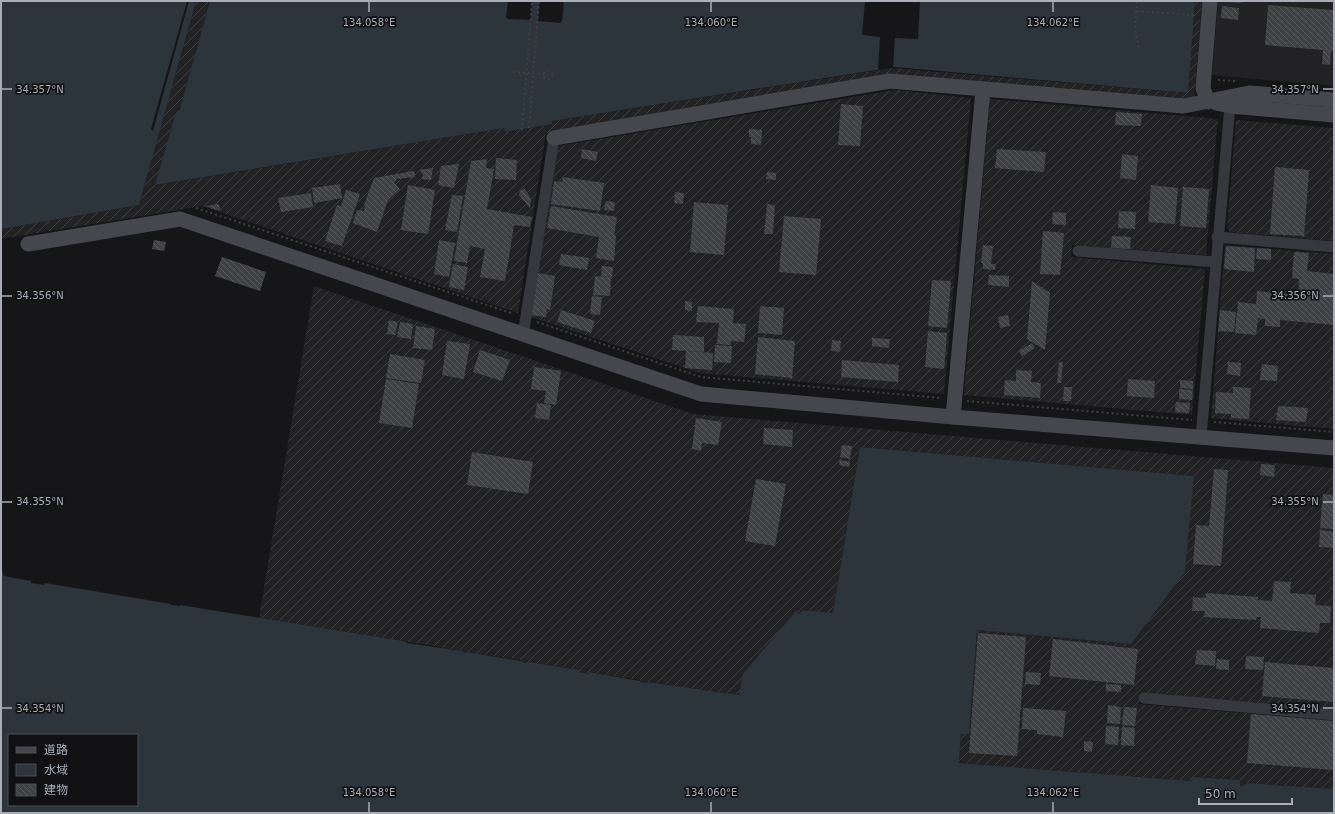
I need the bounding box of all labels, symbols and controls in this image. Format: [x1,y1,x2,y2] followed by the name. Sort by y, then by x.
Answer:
[343,17,395,28] text: 134.058°E
[685,17,737,28] text: 134.060°E
[1027,17,1079,28] text: 134.062°E
[16,84,64,95] text: 34.357°N
[1271,84,1319,95] text: 34.357°N
[16,290,64,301] text: 34.356°N
[1271,290,1319,301] text: 34.356°N
[16,496,64,507] text: 34.355°N
[1271,496,1319,507] text: 34.355°N
[16,703,64,714] text: 34.354°N
[1271,703,1319,714] text: 34.354°N
[8,734,138,806] legend
[44,743,68,757] text: 道路
[44,763,68,777] text: 水域
[1199,780,1292,806] scale bar
[44,783,68,797] text: 建物
[343,787,395,798] text: 134.058°E
[685,787,737,798] text: 134.060°E
[1027,787,1079,798] text: 134.062°E
[1205,787,1236,801] text: 50 m

